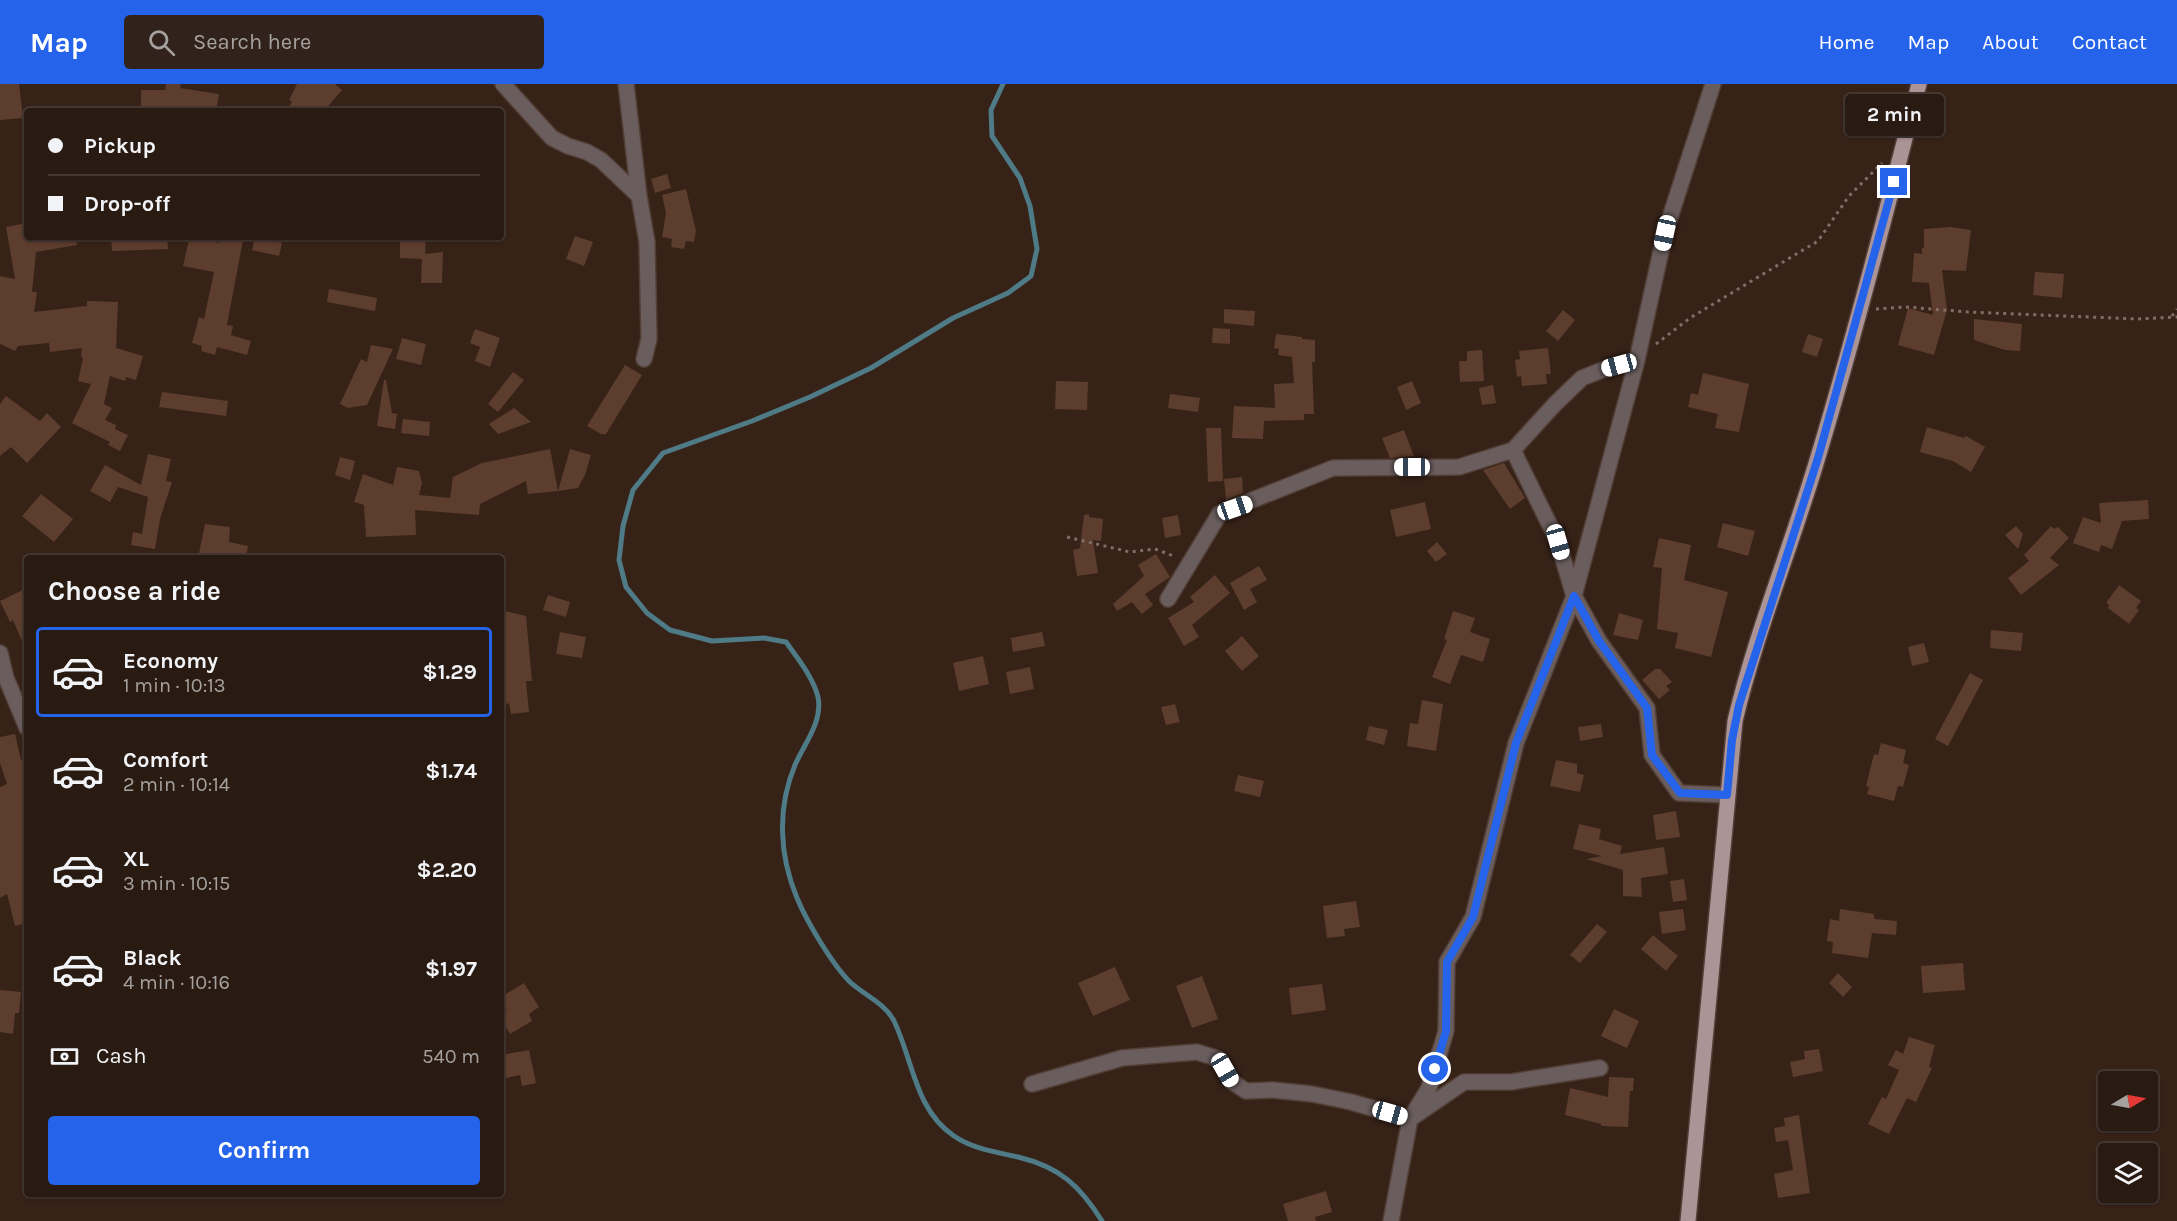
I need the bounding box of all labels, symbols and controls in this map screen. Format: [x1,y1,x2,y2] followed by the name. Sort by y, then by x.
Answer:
[124,15,544,69] search box
[30,26,88,59] text: Map
[145,26,178,59] icon: search
[193,29,311,55] text: Search here
[1819,30,1875,54] text: Home
[1908,30,1949,54] text: Map
[1982,30,2039,54] text: About
[2072,30,2147,54] text: Contact
[1844,95,1944,137] callout: 2 min
[1867,103,1922,126] text: 2 min
[84,133,156,159] text: Pickup
[1880,168,1907,195] route end
[84,191,170,217] text: Drop-off
[1652,214,1678,252] car
[1599,352,1639,378] car
[1394,458,1430,476] car
[1215,494,1255,522] car
[1544,522,1572,562] car
[48,575,221,607] text: Choose a ride
[51,645,105,699] icon: car
[123,648,218,674] text: Economy
[423,659,477,685] text: $1.29
[123,674,226,697] text: 1 min · 10:13
[51,744,105,798] icon: car
[123,747,208,773] text: Comfort
[425,758,477,784] text: $1.74
[123,773,230,796] text: 2 min · 10:14
[51,843,105,897] icon: car
[123,846,149,872] text: XL
[417,857,477,883] text: $2.20
[123,872,230,895] text: 3 min · 10:15
[51,942,105,996] icon: car
[123,945,182,971] text: Black
[425,956,477,982] text: $1.97
[123,971,230,994] text: 4 min · 10:16
[48,1040,81,1073] icon: cash
[96,1043,146,1069] text: Cash
[422,1045,480,1068] text: 540 m
[1208,1050,1242,1090] car
[1421,1055,1448,1082] route start
[2098,1071,2158,1131] north arrow
[2098,1071,2158,1203] map controls
[1370,1099,1410,1127] car
[48,1116,480,1185] button: Confirm
[2098,1143,2158,1203] button: layers

